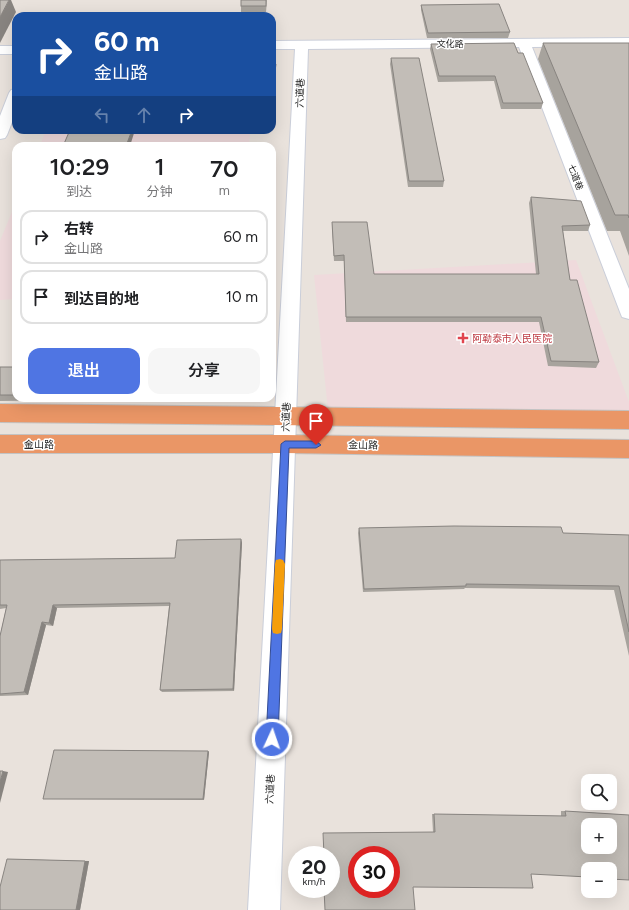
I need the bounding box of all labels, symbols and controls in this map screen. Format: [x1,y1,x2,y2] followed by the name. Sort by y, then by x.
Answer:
[94,24,159,58] text: 60 m
[28,28,80,80] icon: right
[436,38,464,49] street label: 文化路
[94,62,148,84] text: 金山路
[293,78,307,108] street label: 六道巷
[91,104,113,126] icon: left
[133,104,155,126] icon: ahead
[175,104,197,126] icon: right
[49,152,109,181] text: 10:29
[155,152,165,181] text: 1
[210,154,239,183] text: 70
[566,162,586,192] street label: 七道巷
[219,183,230,198] text: m
[66,184,92,199] text: 到达
[147,184,173,199] text: 分钟
[64,220,94,238] text: 右转
[30,226,52,248] icon: right
[223,228,258,246] text: 60 m
[64,241,103,256] text: 金山路
[30,286,52,308] icon: arrive
[226,288,258,306] text: 10 m
[64,290,139,308] text: 到达目的地
[457,332,469,344] marker: 阿勒泰市人民医院
[472,332,552,345] place label: 阿勒泰市人民医院
[28,348,140,394] button: 退出
[148,348,260,394] button: 分享
[279,402,293,432] street label: 六道巷
[299,404,333,445] pin
[305,410,327,432] icon: arrive
[24,438,54,451] street label: 金山路
[348,438,378,452] street label: 金山路
[251,718,293,760] position arrow
[263,774,277,804] street label: 六道巷
[581,774,617,898] map controls
[581,774,617,810] button: search
[581,818,617,854] button: +
[348,846,400,898] speed limit sign: 30
[302,855,326,879] text: 20
[581,862,617,898] button: −
[303,875,325,888] text: km/h

